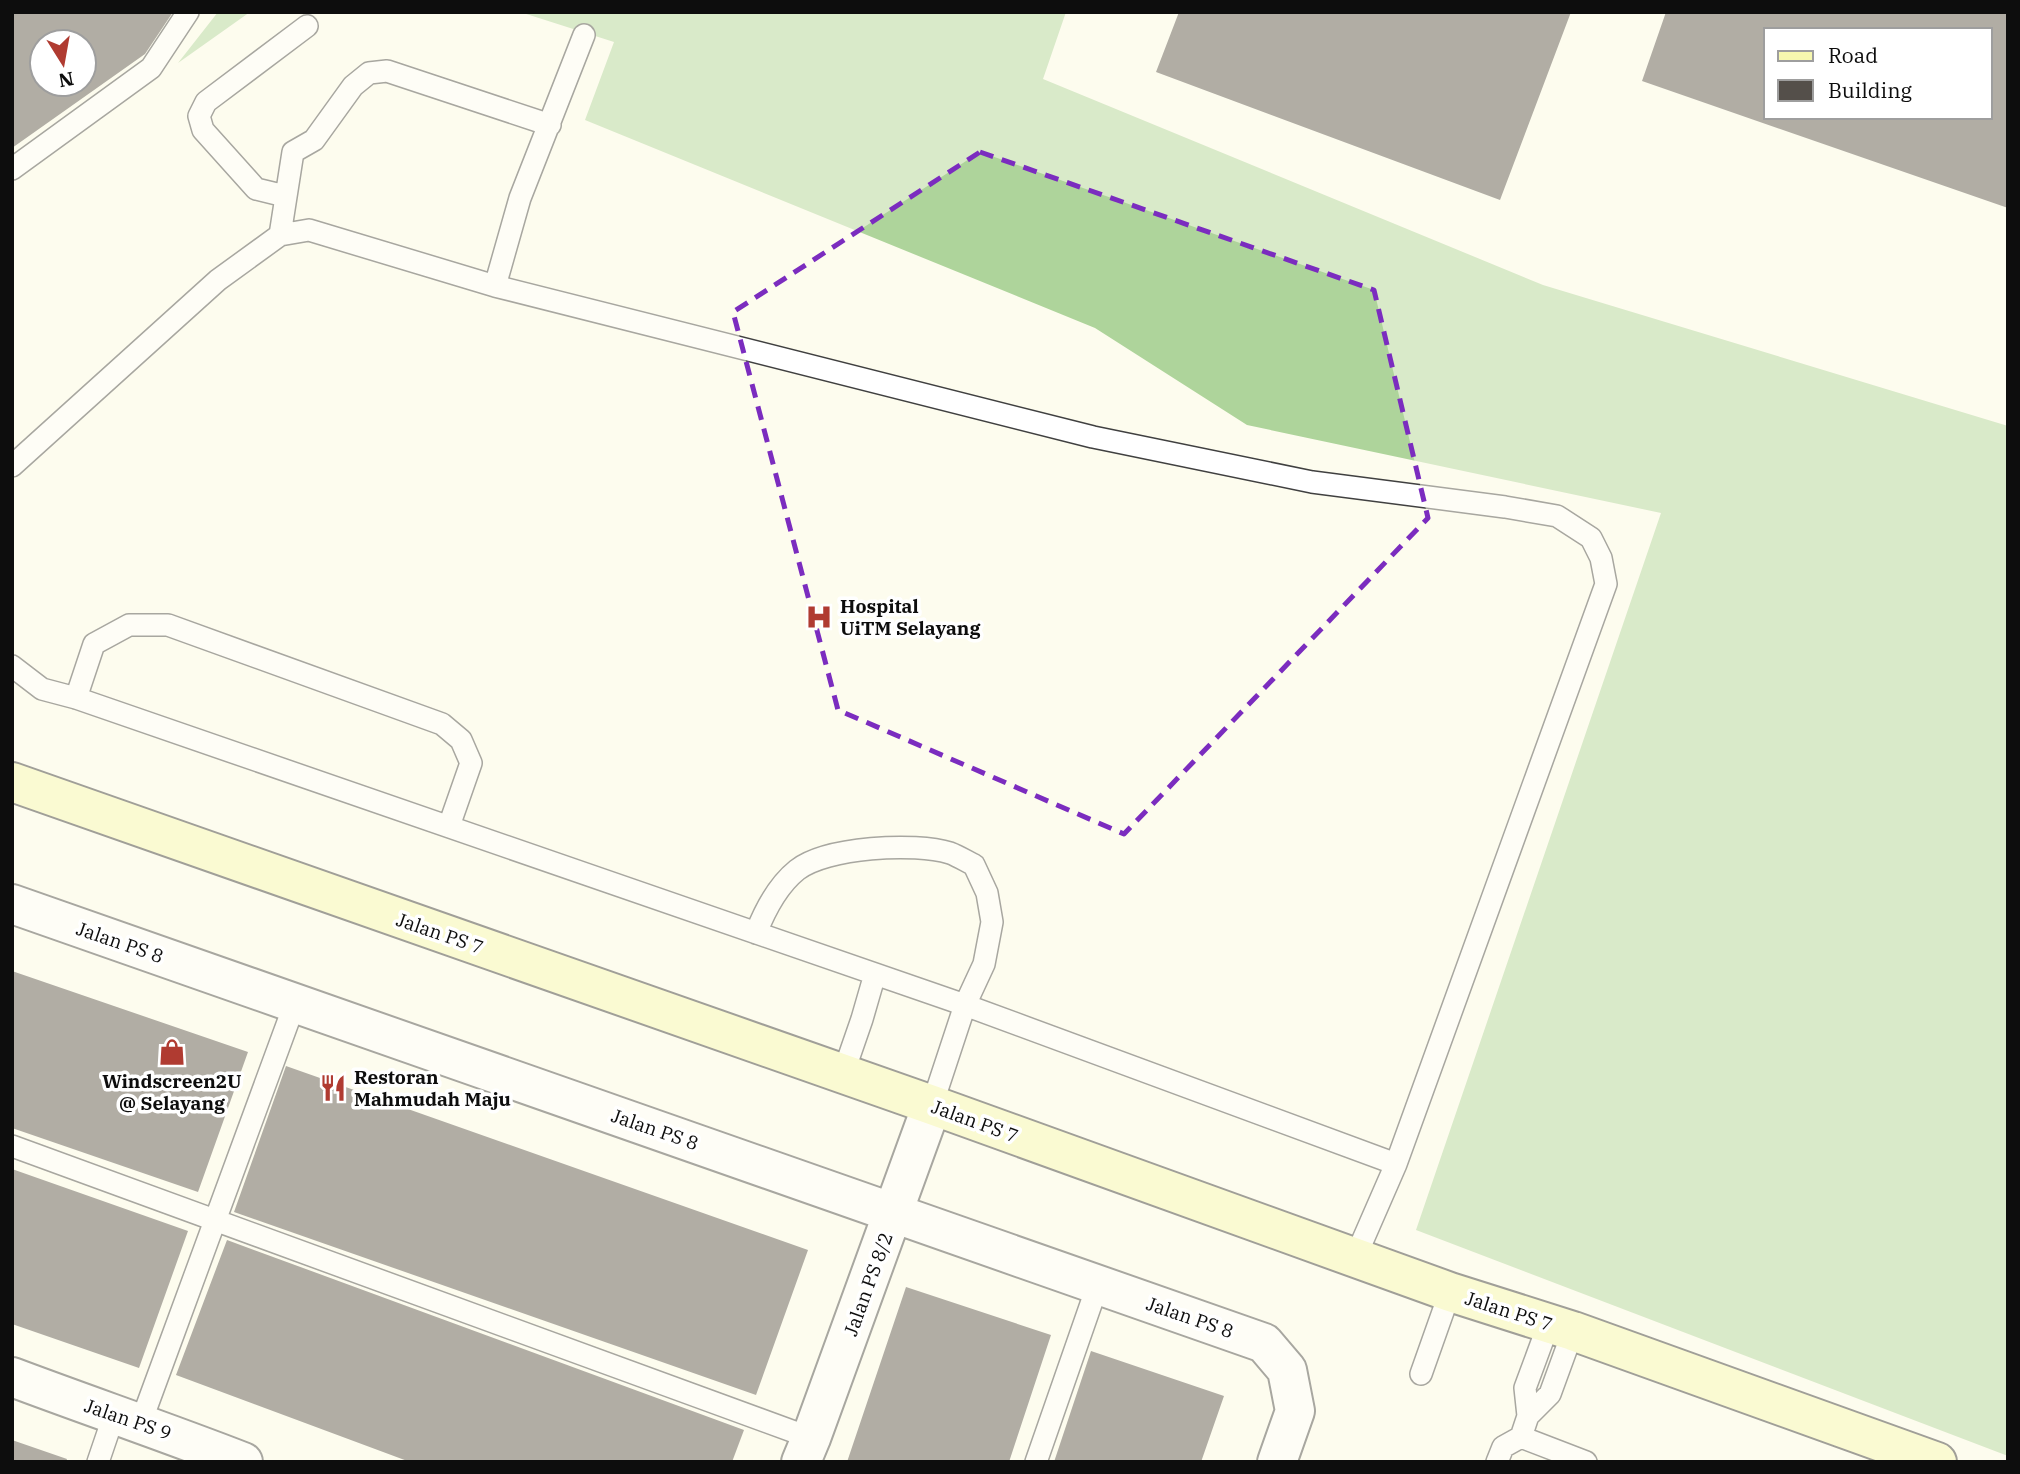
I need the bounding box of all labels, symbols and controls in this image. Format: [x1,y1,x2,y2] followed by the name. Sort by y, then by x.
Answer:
[28,28,98,98] north arrow
[1764,28,1992,119] legend
[1828,41,1878,69] text: Road
[57,66,76,93] text: N
[1828,76,1913,104] text: Building
[840,594,980,640] place label: Hospital UiTM Selayang
[804,602,834,632] hospital icon: Hospital UiTM Selayang
[393,907,487,959] street label: Jalan PS 7
[73,916,167,968] street label: Jalan PS 8
[157,1037,187,1067] shop icon: Windscreen2U @ Selayang
[354,1065,511,1111] place label: Restoran Mahmudah Maju
[102,1069,242,1115] place label: Windscreen2U @ Selayang
[318,1073,348,1103] restaurant icon: Restoran Mahmudah Maju
[928,1094,1022,1148] street label: Jalan PS 7
[608,1103,702,1155] street label: Jalan PS 8
[838,1229,898,1339] street label: Jalan PS 8/2
[1462,1286,1556,1336] street label: Jalan PS 7
[1143,1291,1237,1343] street label: Jalan PS 8
[81,1393,175,1445] street label: Jalan PS 9

